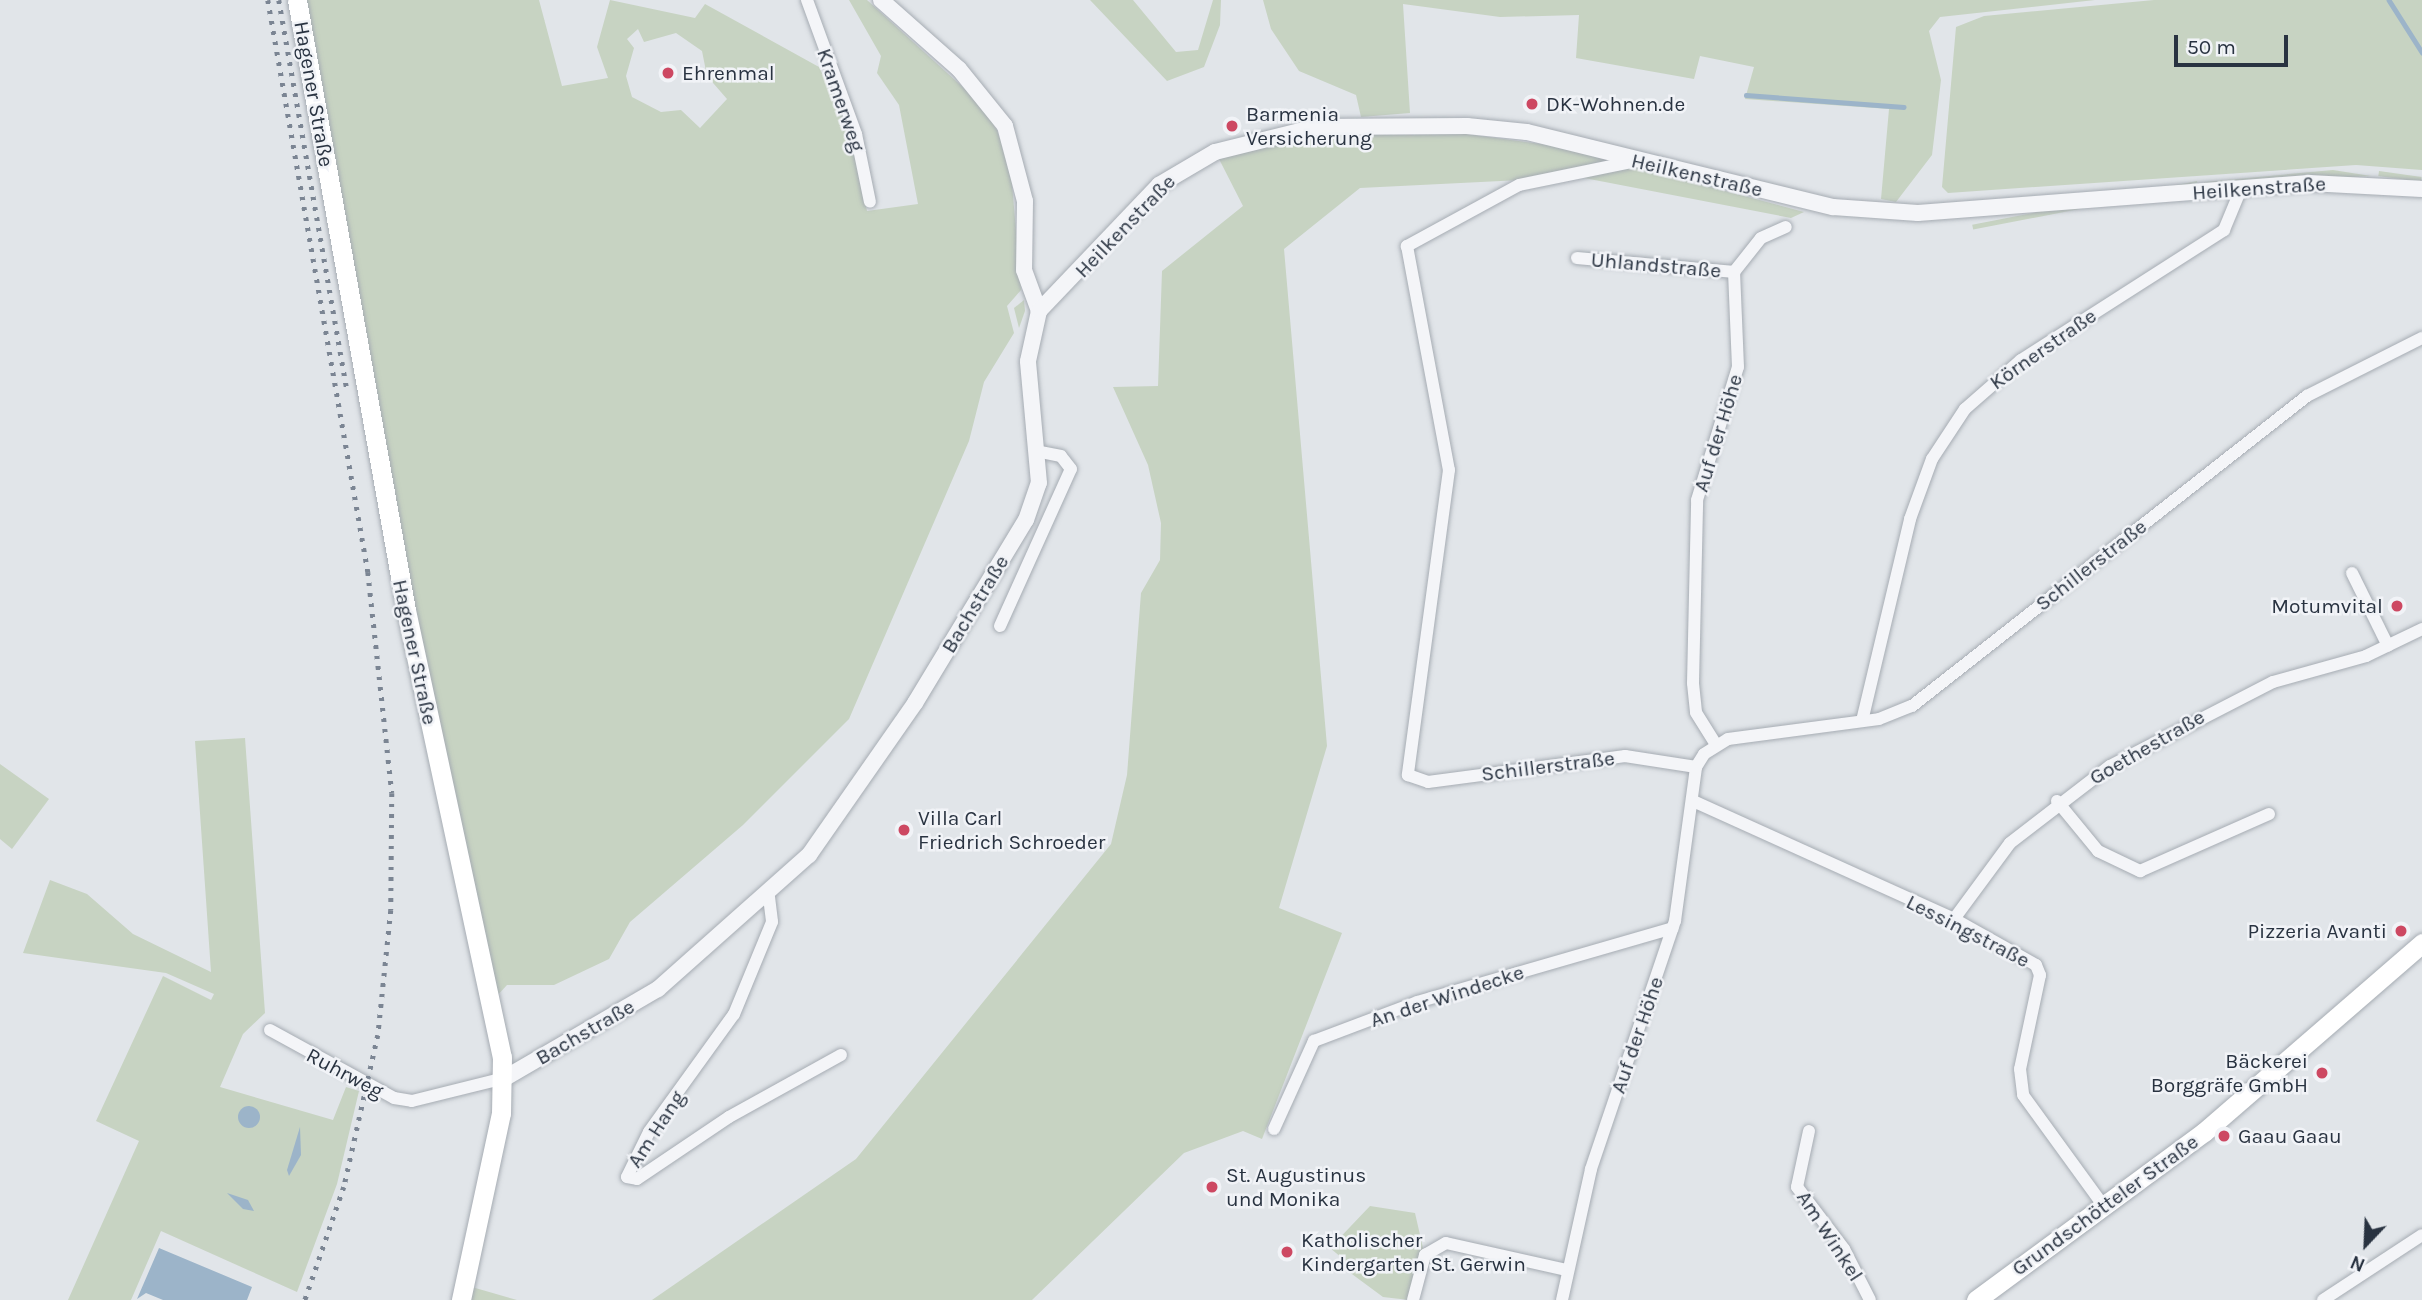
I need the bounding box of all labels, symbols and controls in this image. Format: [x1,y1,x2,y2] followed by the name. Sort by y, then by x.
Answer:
[289,19,339,169] street label: Hagener Straße
[2177,21,2291,65] scale bar
[2187,35,2236,59] text: 50 m
[812,45,870,155] street label: Kramerweg
[682,60,775,86] place label: Ehrenmal
[660,65,676,81] marker: Ehrenmal
[1546,91,1685,117] place label: DK-Wohnen.de
[1524,96,1540,112] marker: DK-Wohnen.de
[1246,101,1372,151] place label: Barmenia Versicherung
[1224,118,1240,134] marker: Barmenia Versicherung
[1629,148,1765,202] street label: Heilkenstraße
[1069,169,1181,283] street label: Heilkenstraße
[2191,171,2327,205] street label: Heilkenstraße
[1590,247,1722,283] street label: Uhlandstraße
[1985,303,2101,395] street label: Körnerstraße
[1688,371,1748,495] street label: Auf der Höhe
[2030,514,2152,616] street label: Schillerstraße
[936,550,1014,658] street label: Bachstraße
[387,577,443,727] street label: Hagener Straße
[2271,593,2383,619] place label: Motumvital
[2389,598,2405,614] marker: Motumvital
[2085,704,2209,790] street label: Goethestraße
[1480,745,1616,787] street label: Schillerstraße
[918,805,1105,855] place label: Villa Carl Friedrich Schroeder
[896,822,912,838] marker: Villa Carl Friedrich Schroeder
[1902,889,2034,973] street label: Lessingstraße
[2247,918,2387,944] place label: Pizzeria Avanti
[2393,923,2409,939] marker: Pizzeria Avanti
[1367,959,1527,1033] street label: An der Windecke
[1605,973,1669,1097] street label: Auf der Höhe
[531,994,639,1070] street label: Bachstraße
[302,1042,388,1104] street label: Ruhrweg
[2151,1048,2308,1098] place label: Bäckerei Borggräfe GmbH
[2314,1065,2330,1081] marker: Bäckerei Borggräfe GmbH
[622,1086,690,1172] street label: Am Hang
[2238,1123,2342,1149] place label: Gaau Gaau
[2216,1128,2232,1144] marker: Gaau Gaau
[2007,1129,2203,1281] street label: Grundschötteler Straße
[1226,1162,1366,1212] place label: St. Augustinus und Monika
[1204,1179,1220,1195] marker: St. Augustinus und Monika
[1791,1186,1869,1286] street label: Am Winkel
[2331,1209,2401,1279] north arrow
[1301,1227,1526,1277] place label: Katholischer Kindergarten St. Gerwin
[1279,1244,1295,1260] marker: Katholischer Kindergarten St. Gerwin
[2347,1251,2368,1276] text: N

